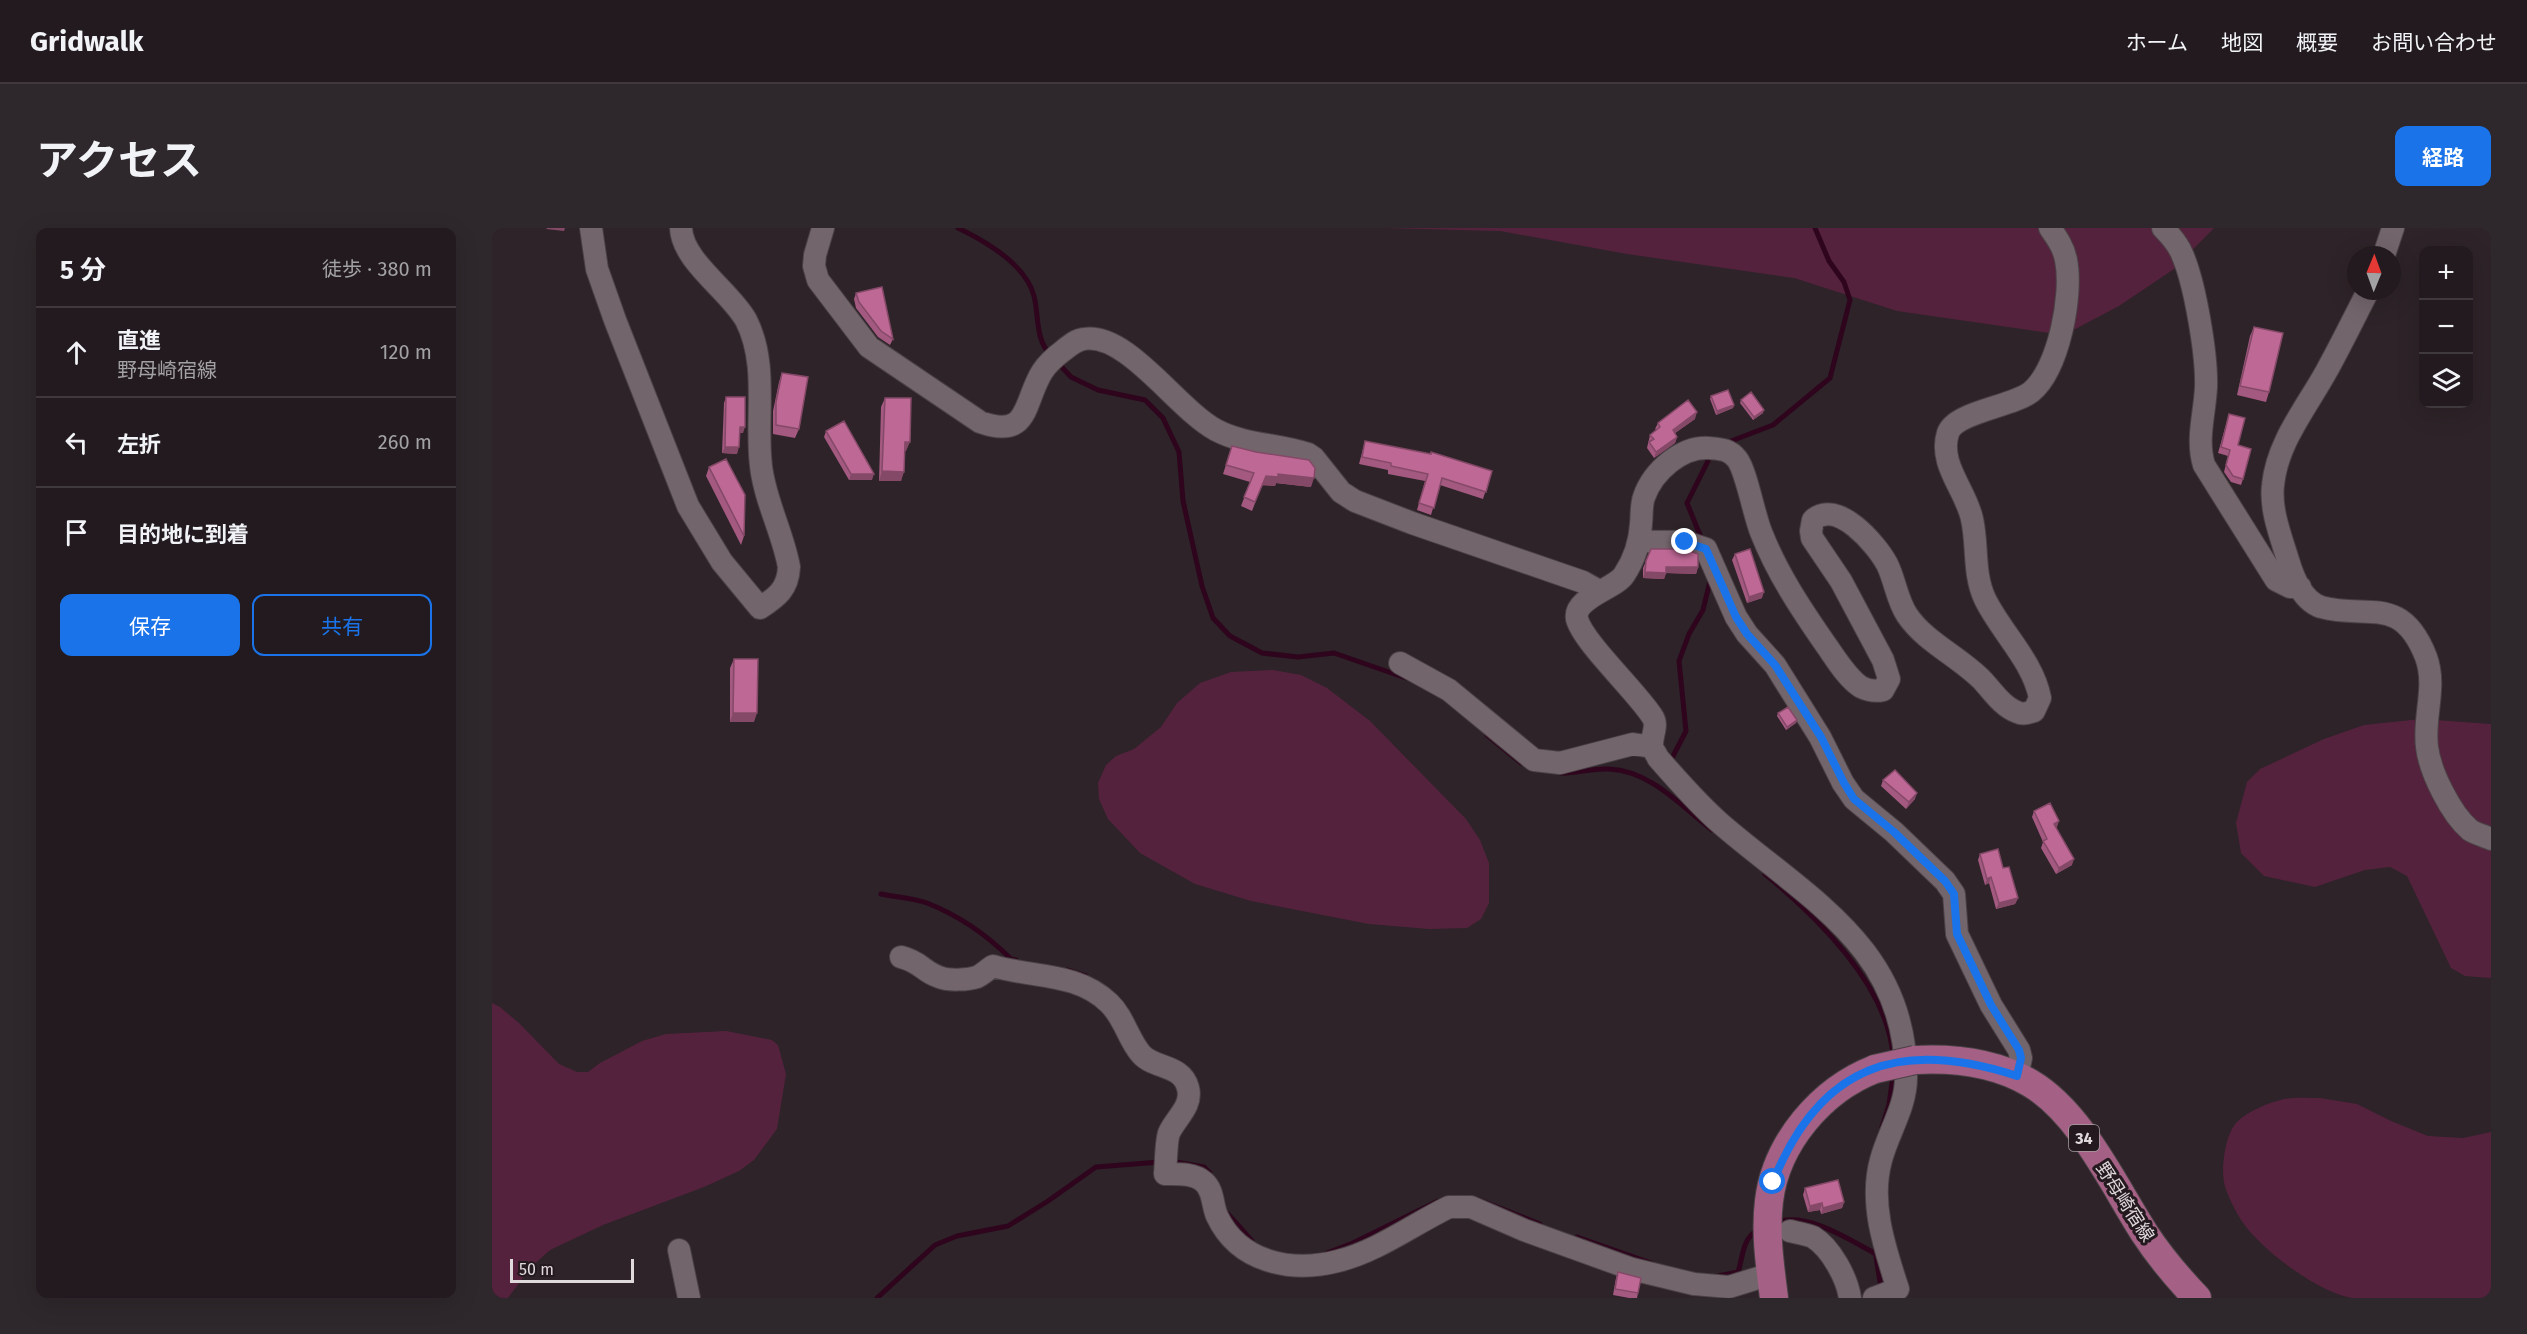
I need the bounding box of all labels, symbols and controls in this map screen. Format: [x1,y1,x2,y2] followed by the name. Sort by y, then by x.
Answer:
[30,25,143,58] text: Gridwalk
[2126,30,2188,56] text: ホーム
[2221,30,2263,56] text: 地図
[2296,30,2338,56] text: 概要
[2371,30,2497,56] text: お問い合わせ
[2395,126,2491,186] button: 経路
[36,136,202,186] text: アクセス
[2347,246,2401,300] north arrow
[2419,246,2473,408] map controls
[2419,246,2473,300] button: +
[60,255,106,286] text: 5 分
[322,257,432,281] text: 徒歩 · 380 m
[2419,300,2473,354] button: −
[117,327,161,354] text: 直進
[60,336,93,369] icon: ahead
[380,340,432,364] text: 120 m
[2419,354,2473,408] button: layers
[117,358,217,382] text: 野母崎宿線
[60,426,93,459] icon: left
[378,430,432,454] text: 260 m
[117,431,161,458] text: 左折
[60,516,93,549] icon: arrive
[117,521,249,548] text: 目的地に到着
[1671,528,1697,554] route end
[60,594,240,656] button: 保存
[252,594,432,656] button: 共有
[2069,1125,2099,1151] road number: 34
[2091,1158,2159,1246] street label: 野母崎宿線
[1759,1168,1785,1194] route start
[510,1256,634,1284] scale bar
[519,1260,554,1279] text: 50 m

